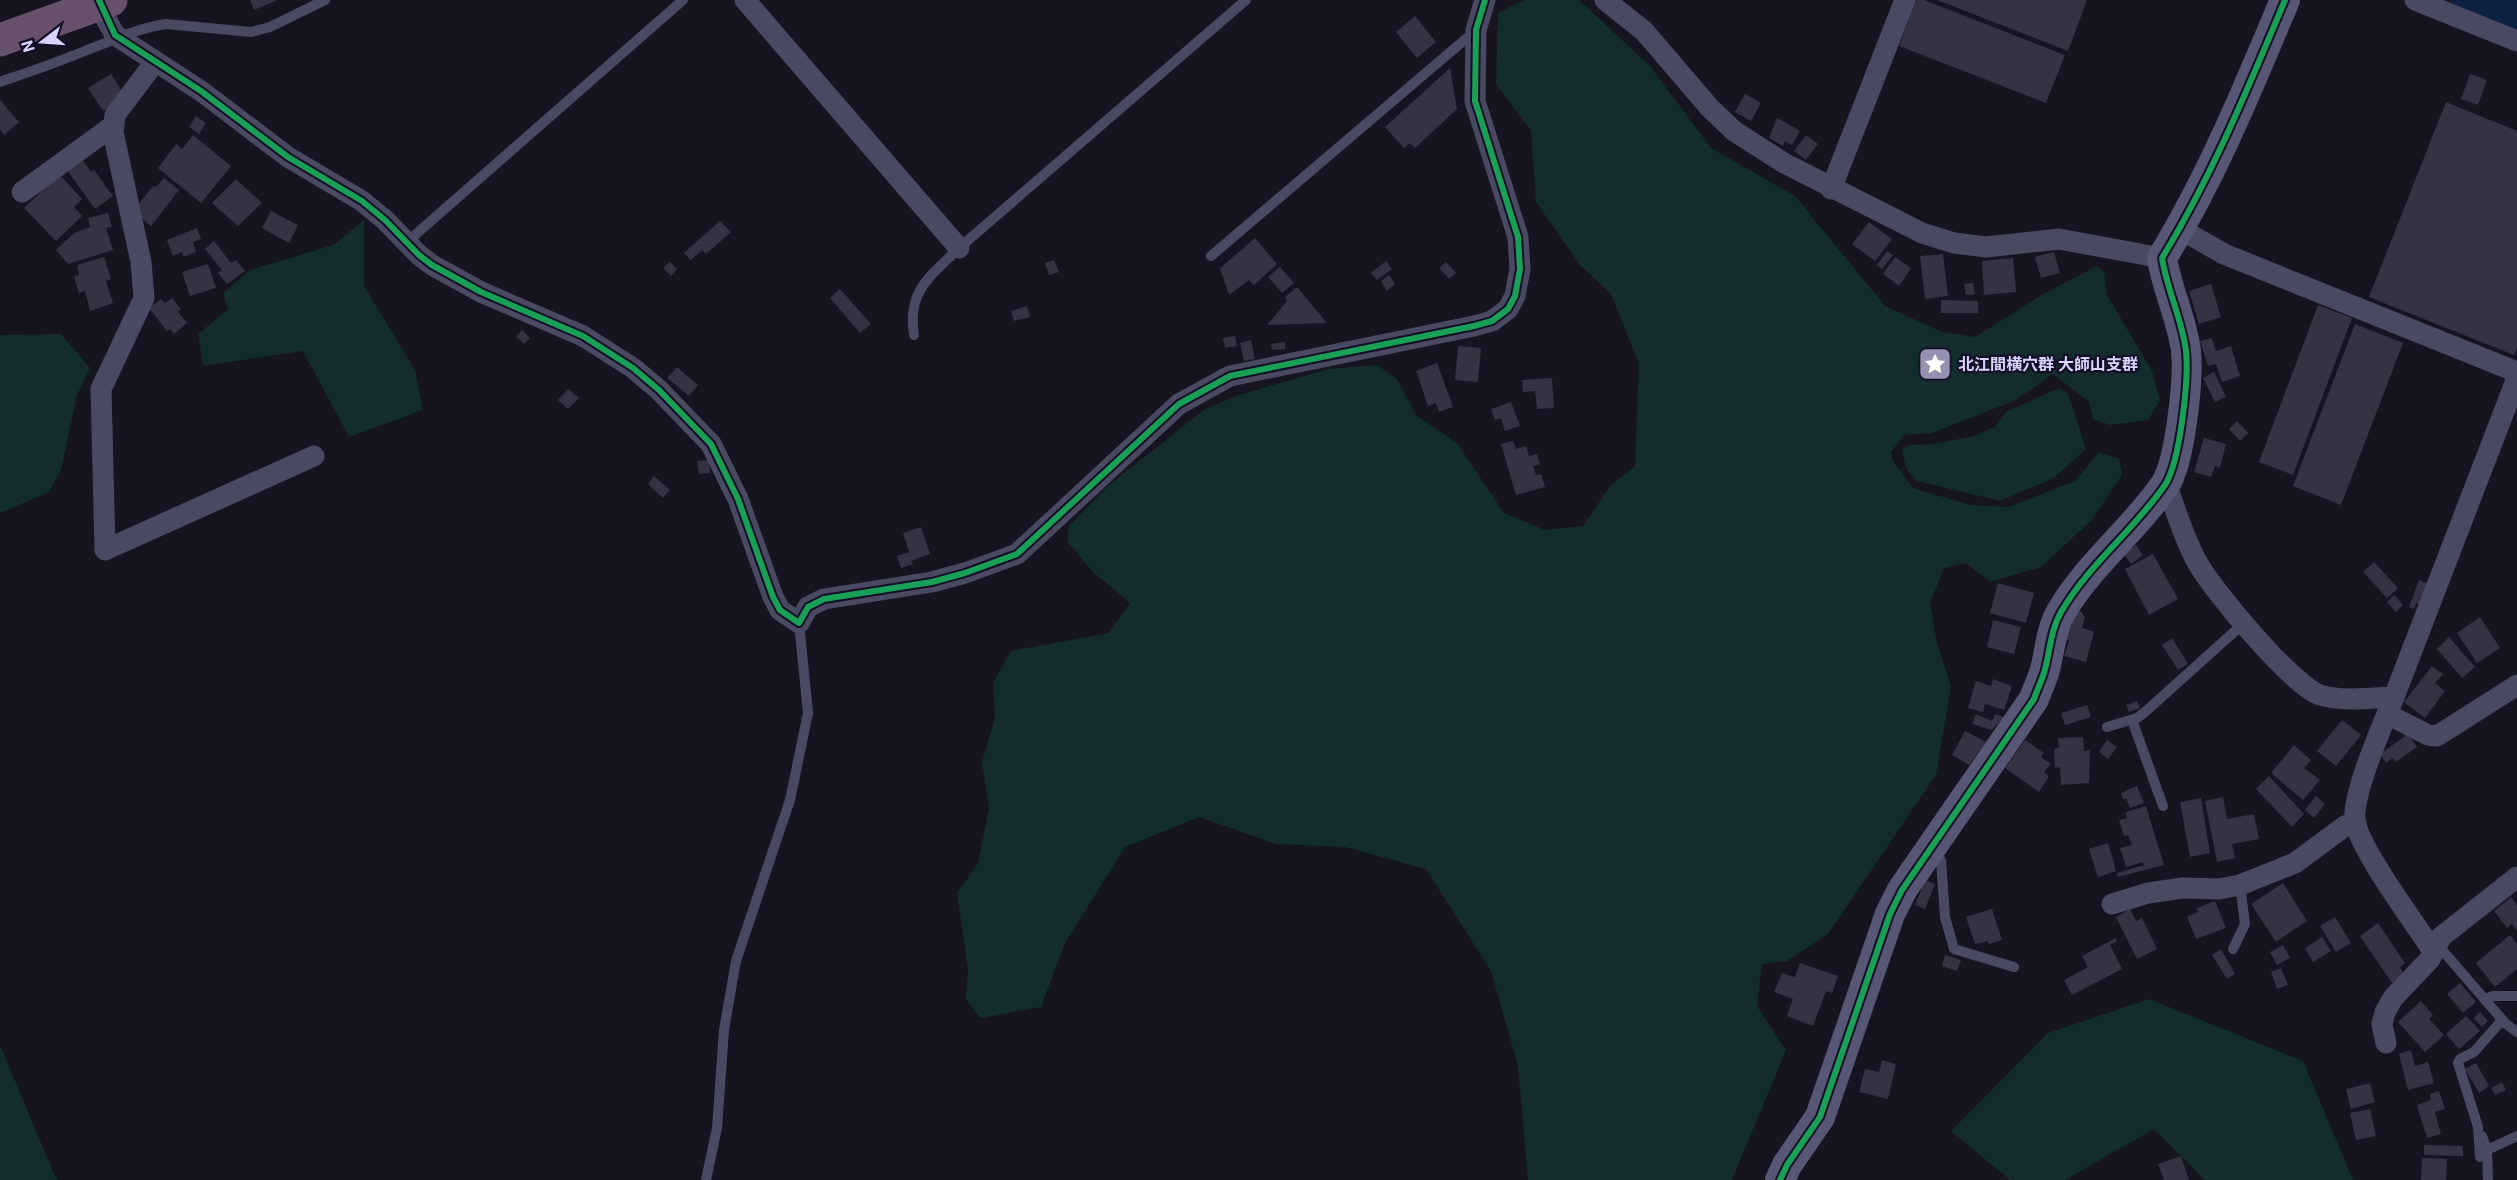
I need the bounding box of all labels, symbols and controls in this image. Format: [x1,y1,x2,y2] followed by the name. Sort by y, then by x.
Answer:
[12,12,72,72] north arrow
[17,38,39,54] text: N
[1917,346,1953,382] place icon: 北江間横穴群 大師山支群
[1958,355,2138,374] place label: 北江間横穴群 大師山支群

